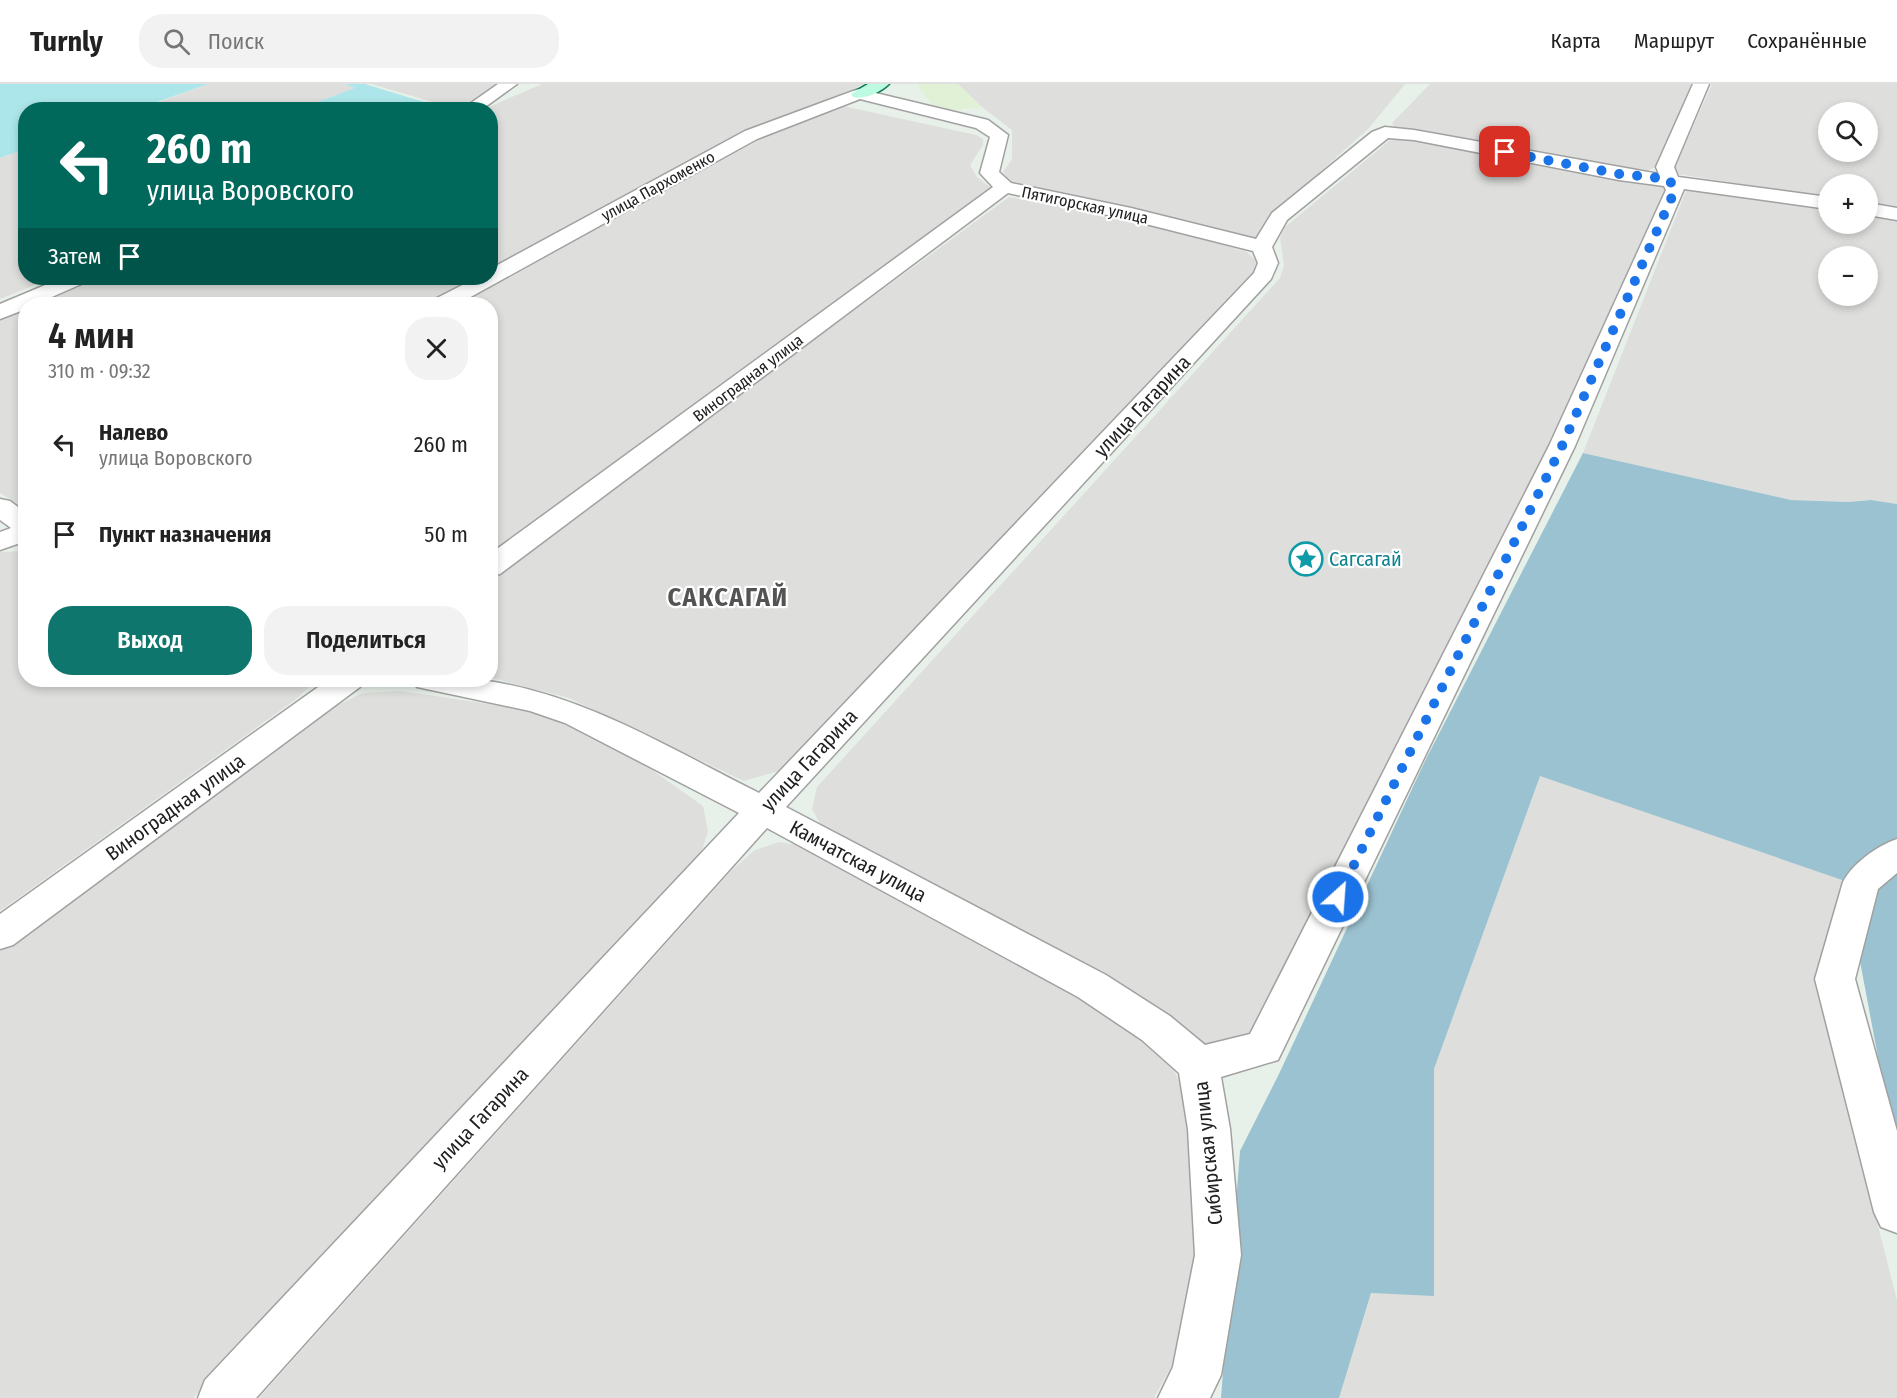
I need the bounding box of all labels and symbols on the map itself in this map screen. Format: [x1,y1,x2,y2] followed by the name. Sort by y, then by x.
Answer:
[1479,126,1530,177] pin
[598,147,718,225] street label: улица Пархоменко
[1020,182,1150,228] street label: Пятигорская улица
[689,330,807,426] street label: Виноградная улица
[1089,350,1195,462] street label: улица Гагарина
[1288,541,1324,577] place icon: Сагсагай
[1329,547,1402,571] place label: Сагсагай
[668,582,789,613] district label: САКСАГАЙ
[756,704,862,816] street label: улица Гагарина
[101,748,249,866] street label: Виноградная улица
[786,815,930,907] street label: Камчатская улица
[1306,865,1370,929] position arrow
[427,1062,533,1174] street label: улица Гагарина
[1189,1080,1227,1226] street label: Сибирская улица

